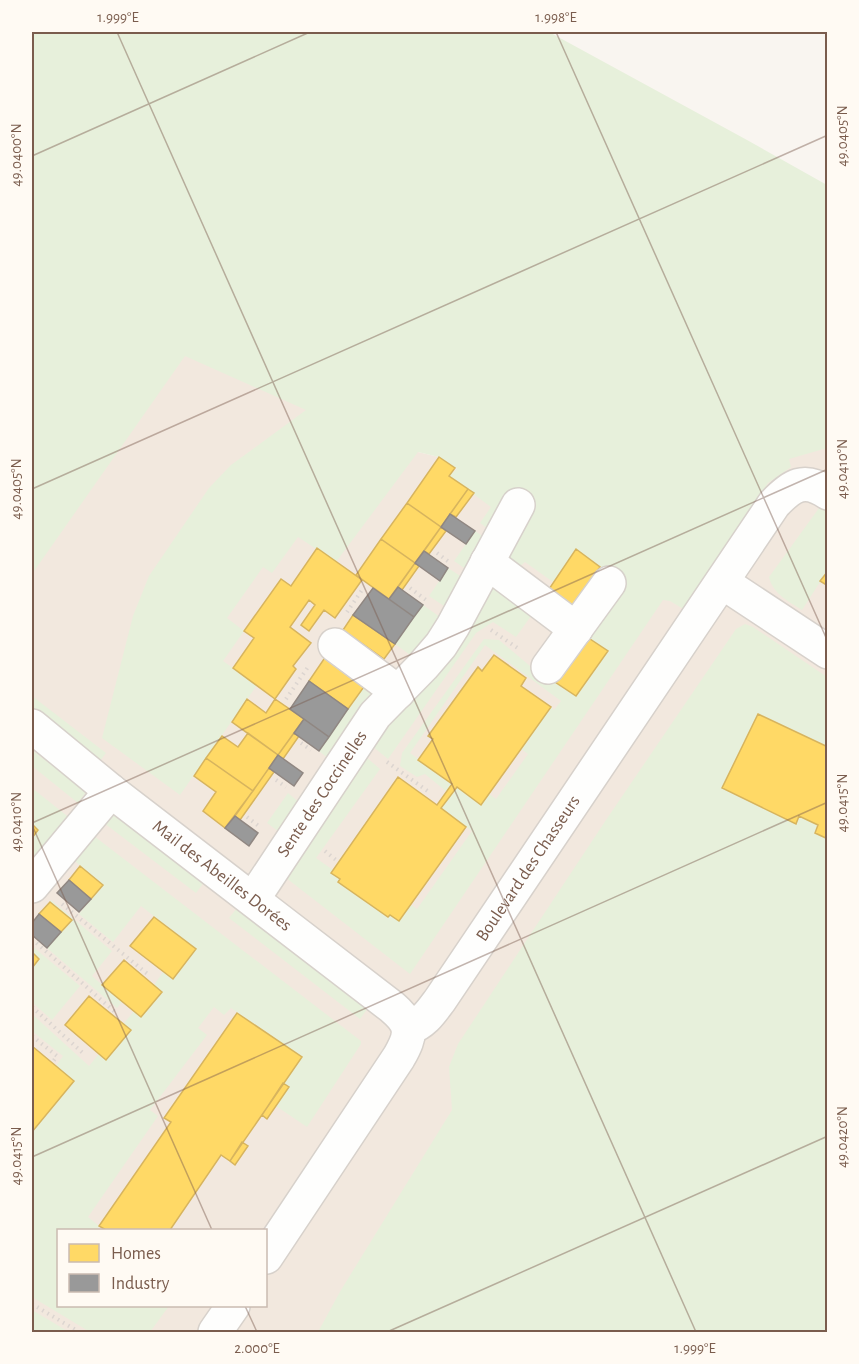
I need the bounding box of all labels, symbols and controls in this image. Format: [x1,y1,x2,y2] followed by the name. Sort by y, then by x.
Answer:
[97,10,139,25] text: 1.999°E
[535,10,577,25] text: 1.998°E
[835,105,850,167] text: 49.0405°N
[9,123,24,187] text: 49.0400°N
[835,439,850,499] text: 49.0410°N
[9,458,24,520] text: 49.0405°N
[274,728,371,860] street label: Sente des Coccinelles
[835,774,850,832] text: 49.0415°N
[9,792,24,852] text: 49.0410°N
[473,792,584,945] street label: Boulevard des Chasseurs
[149,817,295,935] street label: Mail des Abeilles Dorées
[835,1106,850,1168] text: 49.0420°N
[9,1127,24,1185] text: 49.0415°N
[57,1229,267,1307] legend
[111,1245,161,1263] text: Homes
[111,1275,170,1293] text: Industry
[234,1341,280,1356] text: 2.000°E
[674,1341,716,1356] text: 1.999°E

